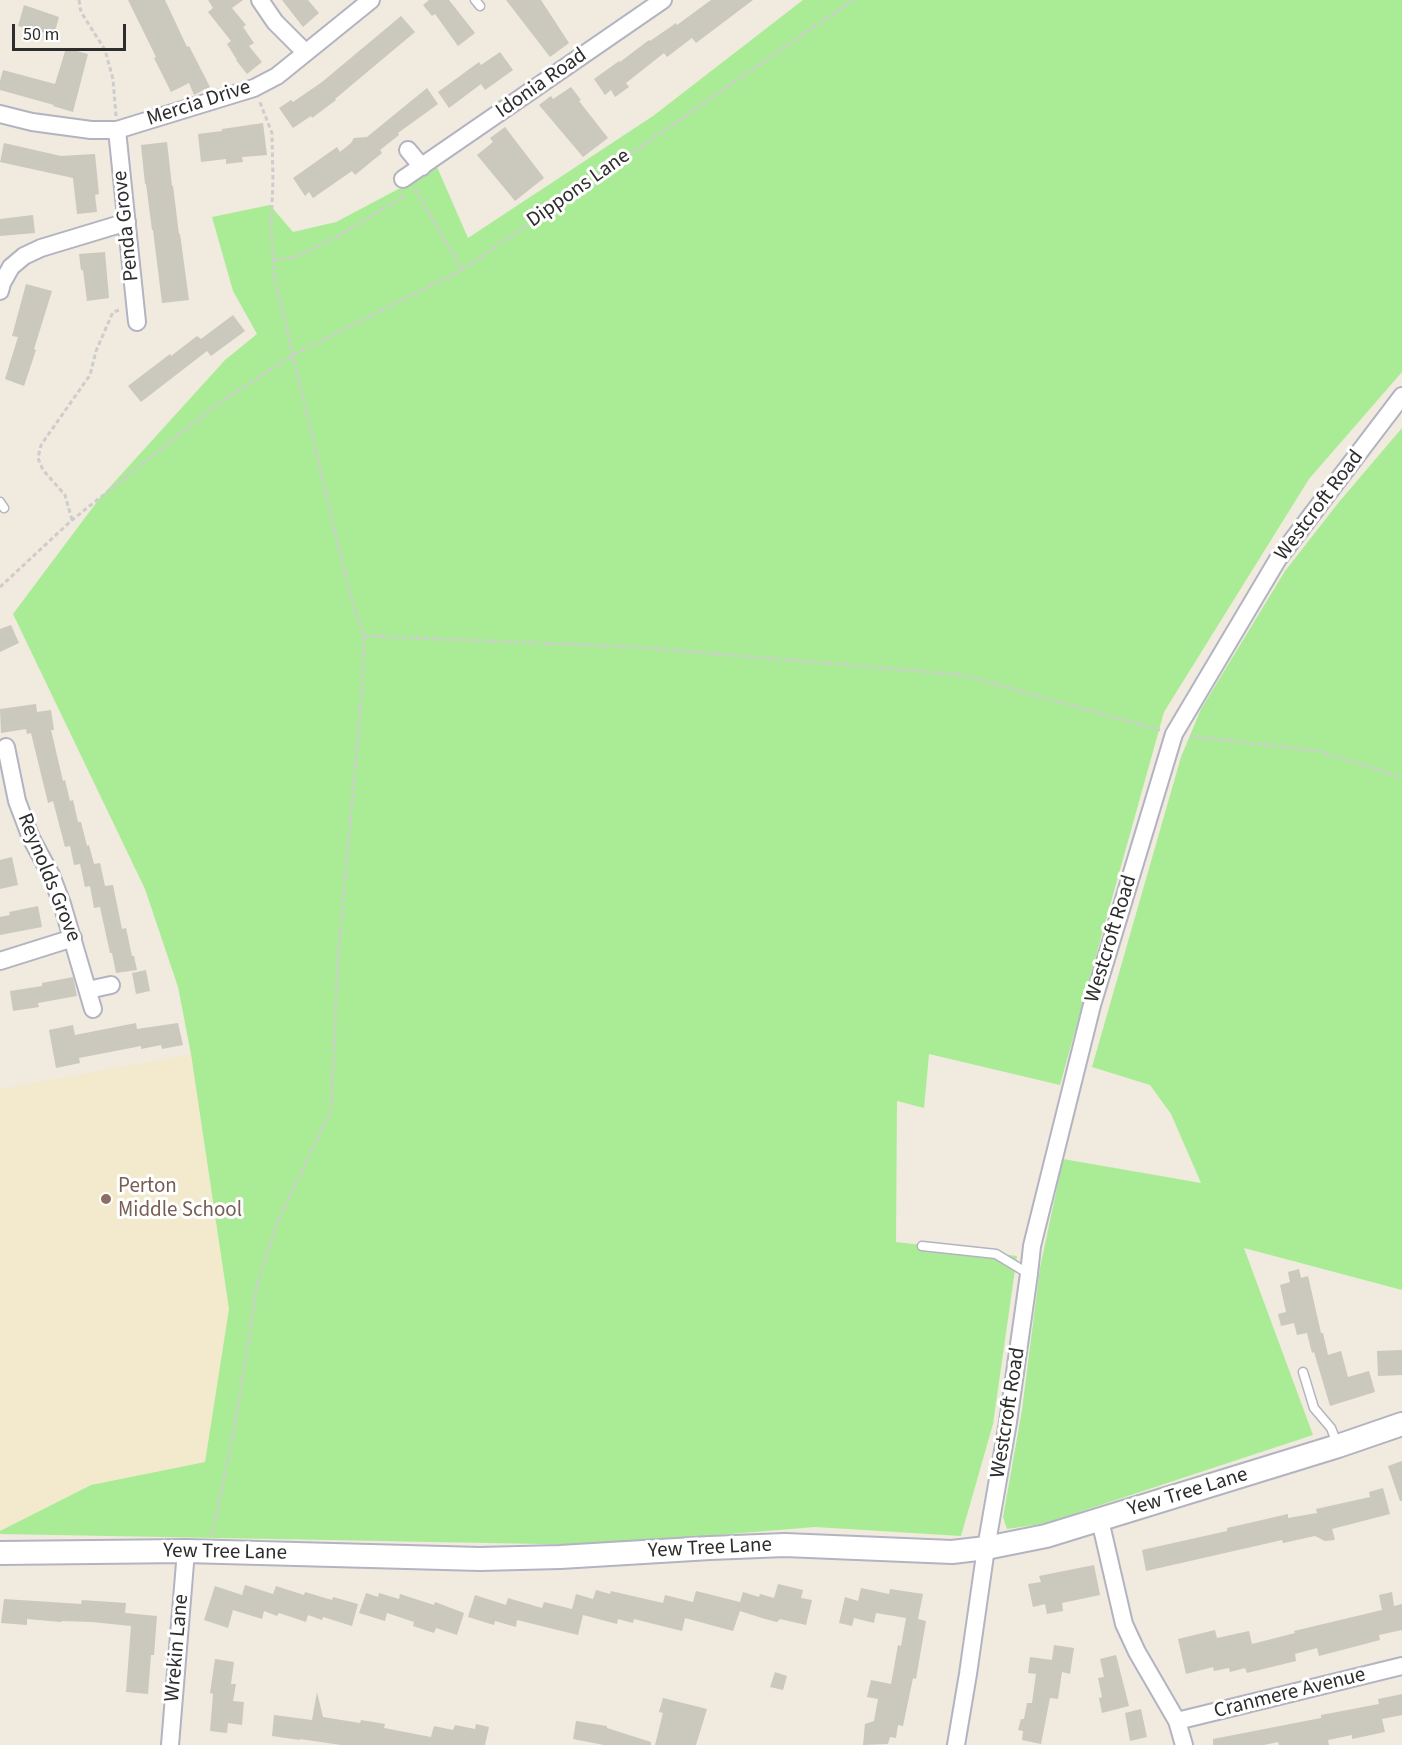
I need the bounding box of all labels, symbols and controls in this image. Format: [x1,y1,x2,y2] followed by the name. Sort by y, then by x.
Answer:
[15,12,129,50] scale bar
[23,22,59,47] text: 50 m
[492,44,592,124] street label: Idonia Road
[144,75,254,133] street label: Mercia Drive
[523,144,635,234] street label: Dippons Lane
[109,169,145,283] street label: Penda Grove
[1270,446,1370,566] street label: Westcroft Road
[11,810,85,946] street label: Reynolds Grove
[1081,872,1143,1006] street label: Westcroft Road
[118,1174,242,1224] place label: Perton Middle School
[99,1192,113,1206] marker: Perton Middle School
[986,1346,1032,1480] street label: Westcroft Road
[1125,1463,1251,1523] street label: Yew Tree Lane
[647,1533,773,1565] street label: Yew Tree Lane
[163,1539,287,1567] street label: Yew Tree Lane
[161,1593,195,1703] street label: Wrekin Lane
[1212,1663,1368,1725] street label: Cranmere Avenue

